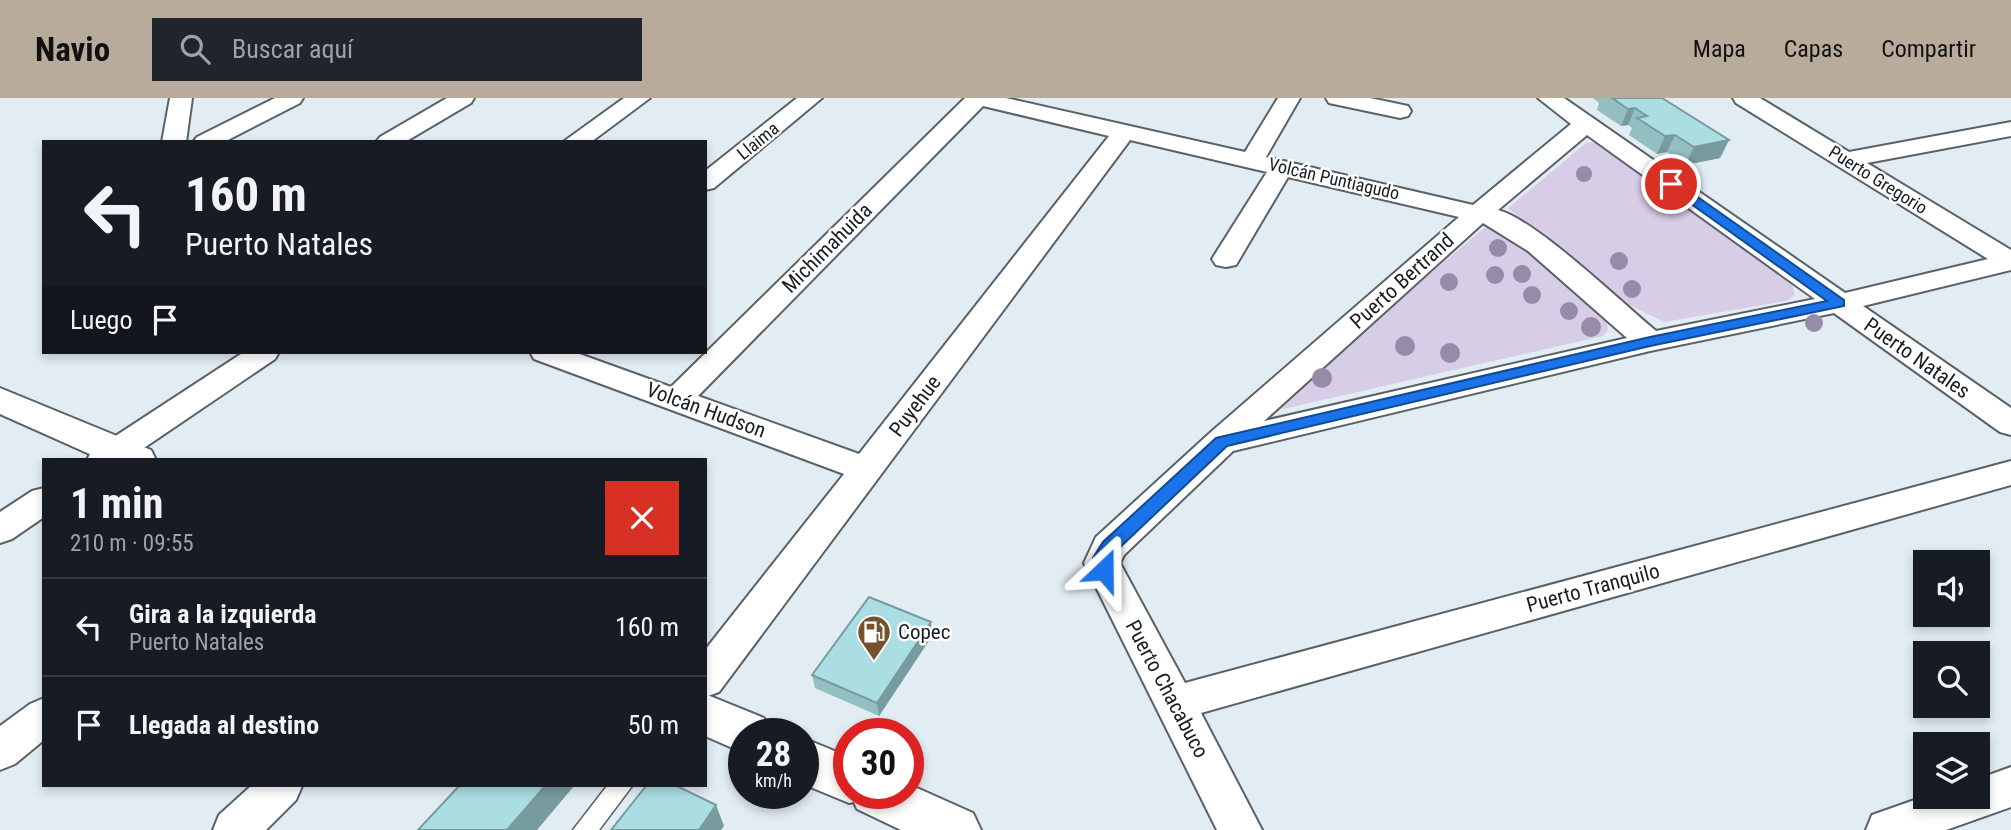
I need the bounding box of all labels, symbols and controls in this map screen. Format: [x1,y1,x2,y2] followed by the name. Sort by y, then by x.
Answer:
[152,18,642,81] search box
[35,30,110,69] text: Navio
[176,30,214,68] icon: search
[232,34,353,64] text: Buscar aquí
[1693,35,1746,63] text: Mapa
[1784,35,1843,63] text: Capas
[1881,35,1976,63] text: Compartir
[733,117,783,164] street label: Llaima
[1825,141,1931,218] street label: Puerto Gregorio
[1267,153,1402,204] street label: Volcán Puntiagudo
[1641,154,1701,214] pin
[1652,165,1690,203] icon: arrive
[185,166,307,223] text: 160 m
[70,168,161,259] icon: left
[777,198,877,298] street label: Michimahuida
[185,225,373,263] text: Puerto Natales
[1345,228,1459,334] street label: Puerto Bertrand
[146,301,184,339] icon: arrive
[70,305,132,335] text: Luego
[1860,313,1974,403] street label: Puerto Natales
[884,371,946,441] street label: Puyehue
[643,377,769,443] street label: Volcán Hudson
[70,479,163,528] text: 1 min
[605,481,679,555] button: close
[70,530,194,557] text: 210 m · 09:55
[1067,533,1141,607] position arrow
[1913,550,1990,809] map controls
[1913,550,1990,627] button: sound
[1524,559,1662,617] street label: Puerto Tranquilo
[129,599,317,629] text: Gira a la izquierda
[70,608,108,646] icon: left
[615,612,679,642] text: 160 m
[855,613,893,662] fuel station icon: Copec
[1121,616,1213,762] street label: Puerto Chacabuco
[898,620,950,644] place label: Copec
[129,629,264,656] text: Puerto Natales
[1913,641,1990,718] button: search
[70,706,108,744] icon: arrive
[129,710,319,740] text: Llegada al destino
[628,710,679,740] text: 50 m
[833,718,924,809] speed limit sign: 30
[1913,732,1990,809] button: layers
[756,734,791,775] text: 28
[755,770,792,791] text: km/h

